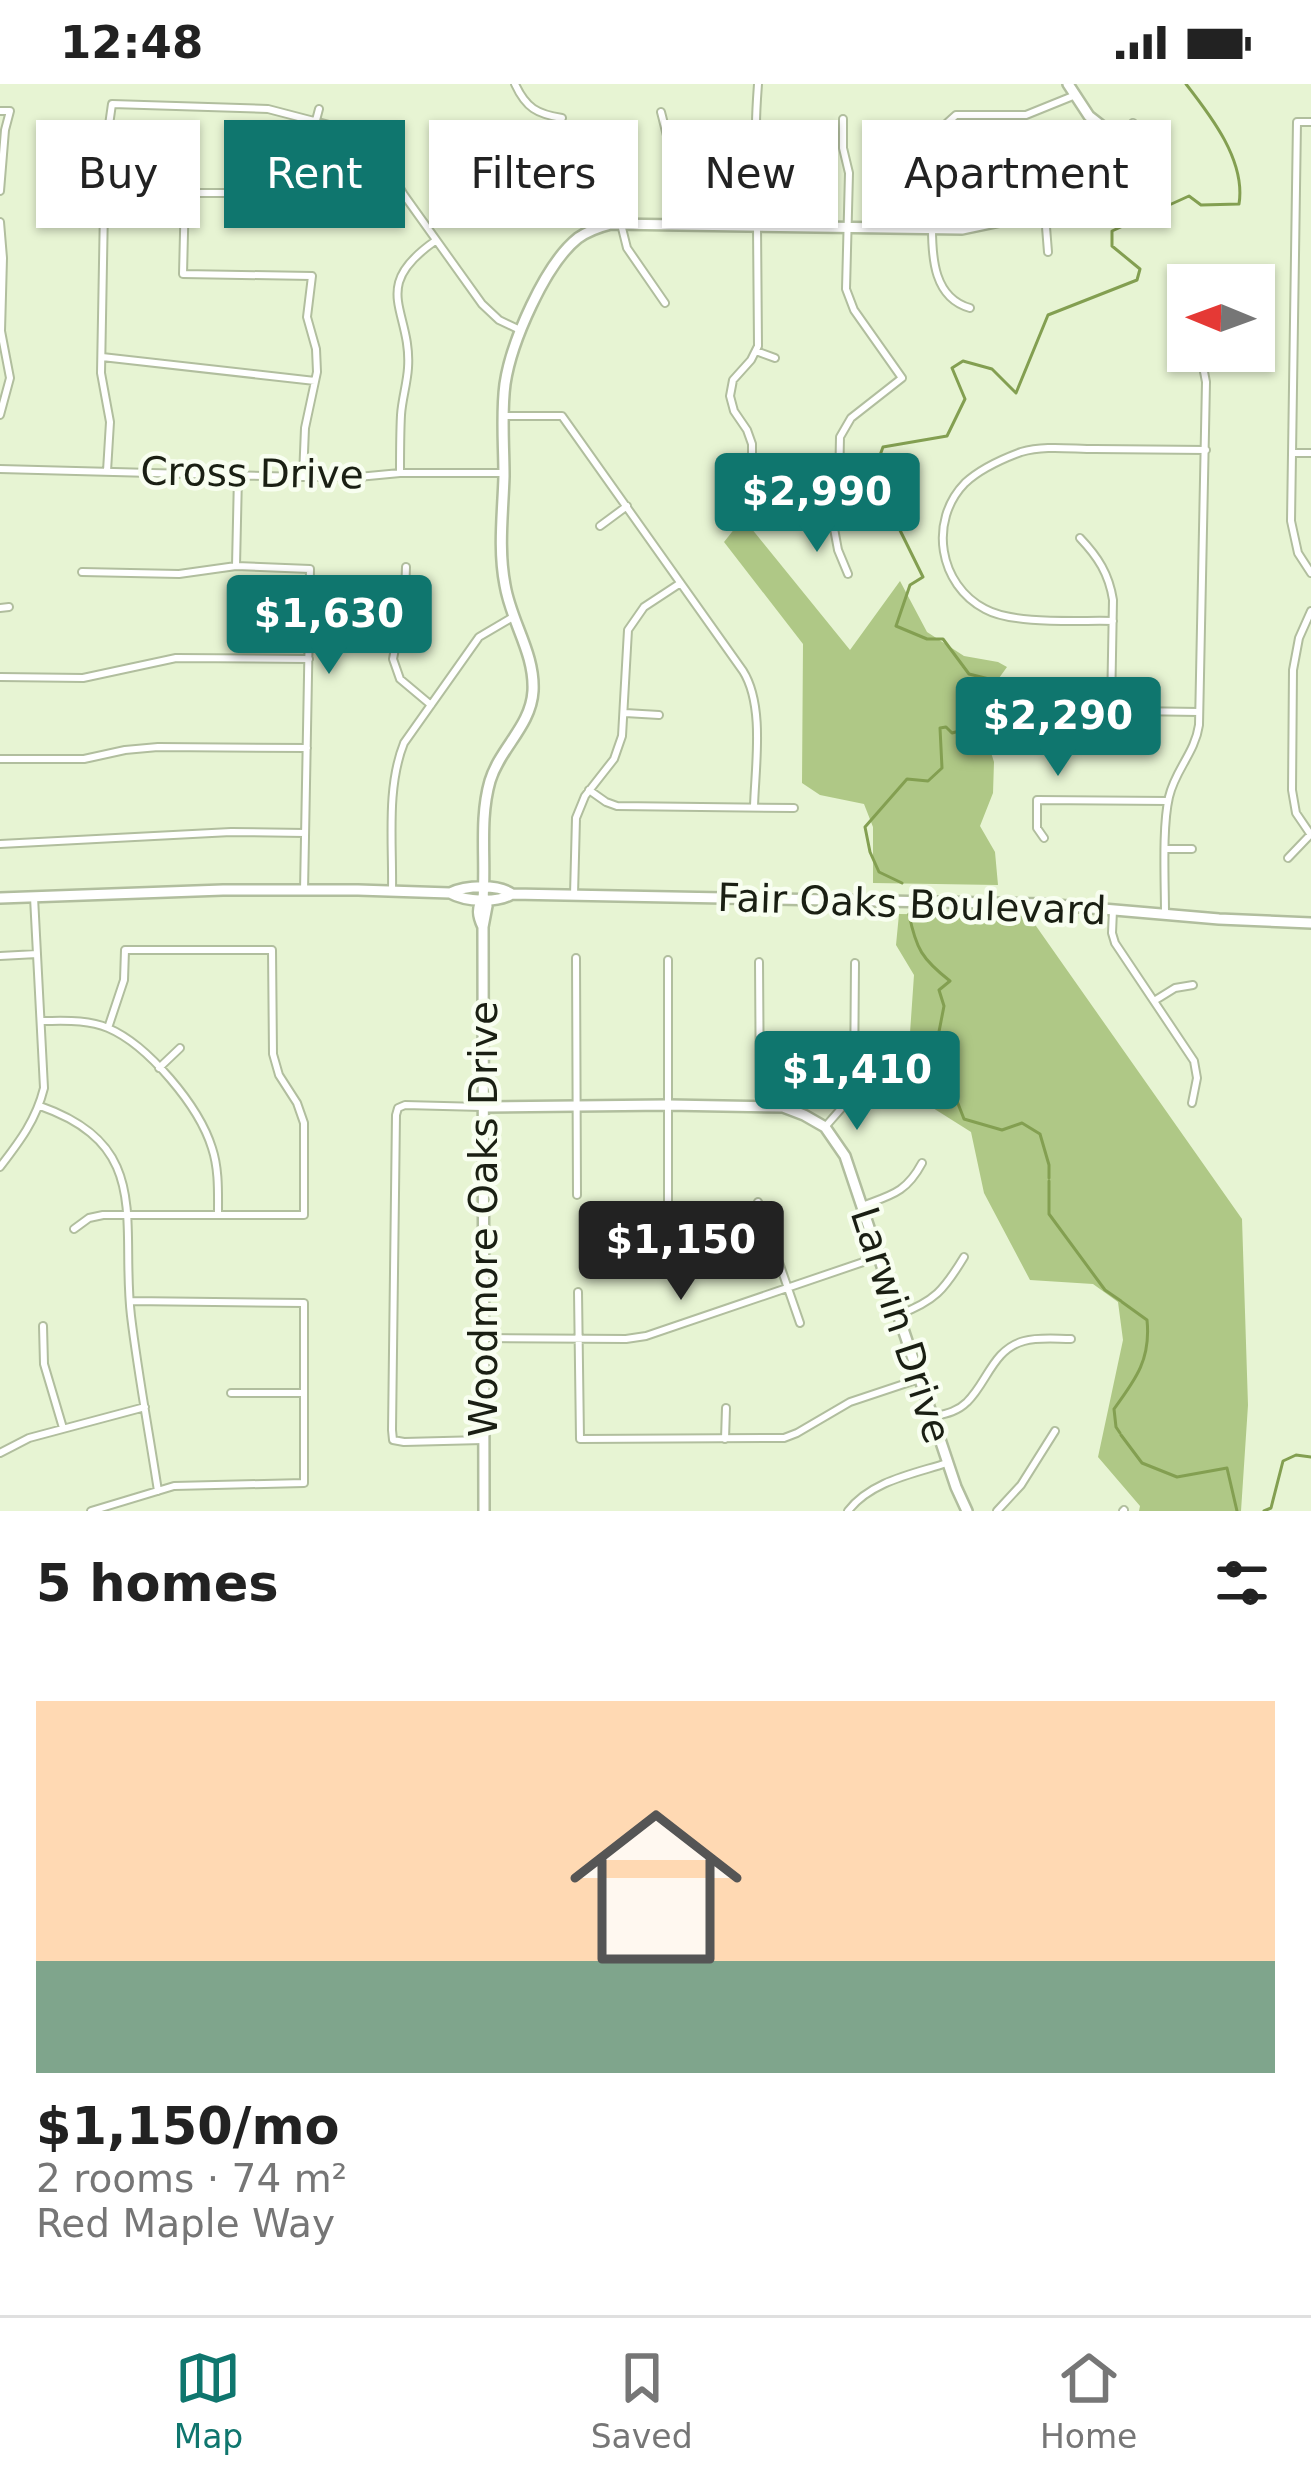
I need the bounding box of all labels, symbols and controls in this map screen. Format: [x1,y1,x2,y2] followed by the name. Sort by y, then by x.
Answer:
[60,16,203,69] text: 12:48
[36,120,200,228] chip: Buy
[224,120,405,228] chip: Rent
[429,120,638,228] chip: Filters
[662,120,838,228] chip: New
[862,120,1171,228] chip: Apartment
[1167,264,1275,372] north arrow
[1167,264,1275,372] map controls
[140,449,364,497] street label: Cross Drive
[719,453,915,555] pin: $2,990
[742,469,892,514] text: $2,990
[231,575,427,677] pin: $1,630
[254,591,404,636] text: $1,630
[960,677,1156,779] pin: $2,290
[983,693,1133,738] text: $2,290
[717,875,1107,933] street label: Fair Oaks Boulevard
[461,1001,506,1437] street label: Woodmore Oaks Drive
[759,1031,955,1133] pin: $1,410
[782,1047,932,1092] text: $1,410
[583,1201,779,1303] pin: $1,150
[842,1201,960,1449] street label: Larwin Drive
[606,1217,756,1262] text: $1,150
[1209,1550,1275,1616] icon: filters
[36,1554,279,1613] text: 5 homes
[548,1779,764,1995] icon: home
[36,2097,340,2156] text: $1,150/mo
[36,2156,347,2201] text: 2 rooms · 74 m²
[36,2201,335,2246] text: Red Maple Way
[174,2345,243,2456] tab: Map
[591,2345,693,2456] tab: Saved
[1040,2345,1137,2456] tab: Home

